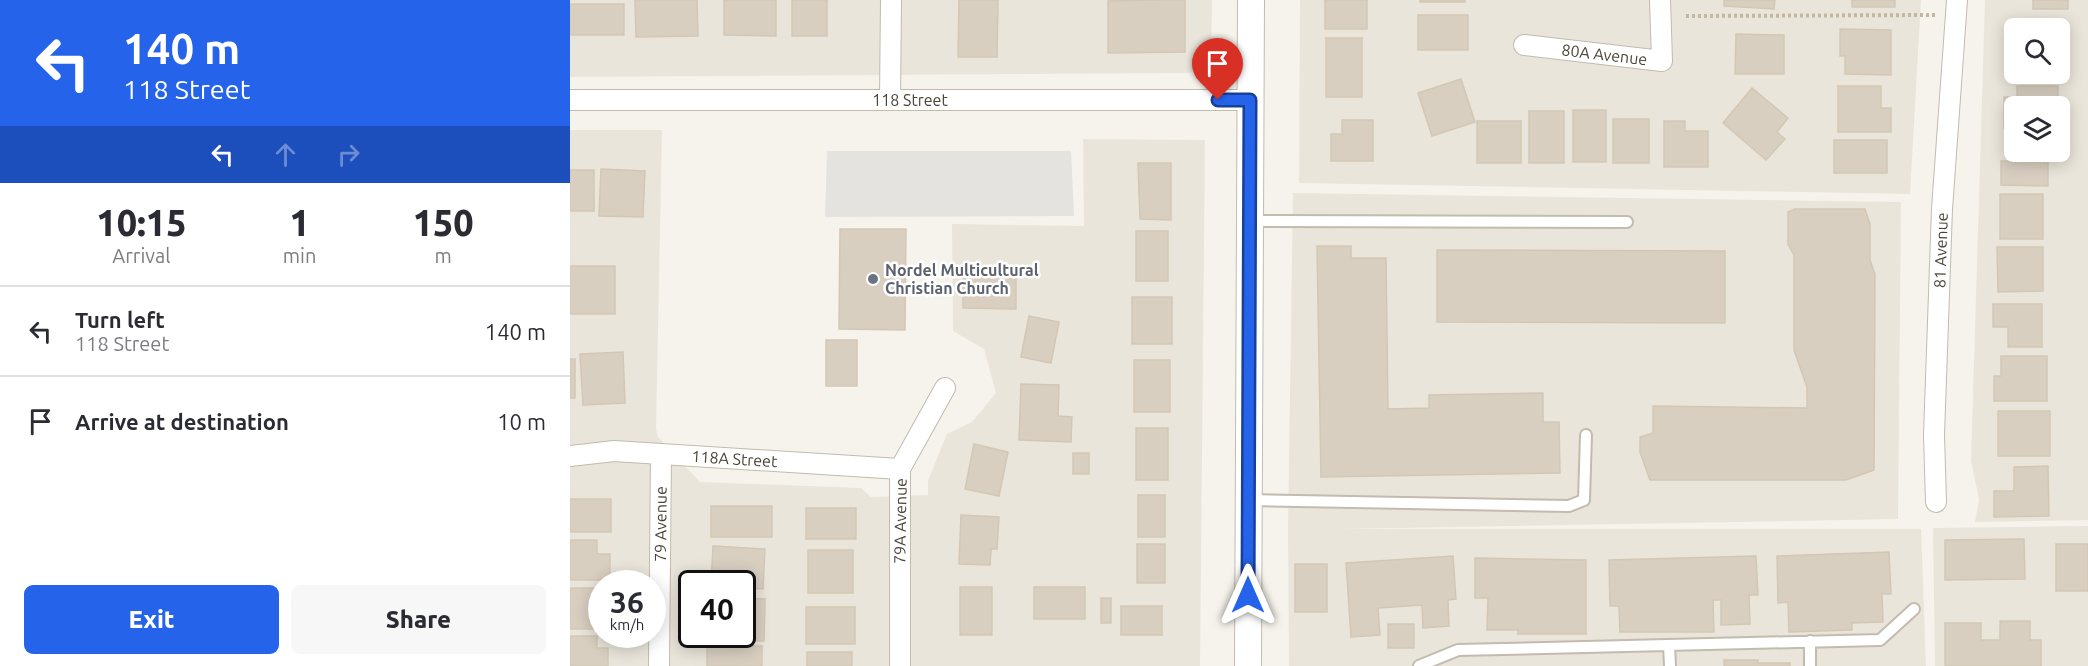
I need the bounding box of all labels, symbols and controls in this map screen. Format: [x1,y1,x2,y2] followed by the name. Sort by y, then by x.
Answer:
[2004,18,2070,162] map controls
[2004,18,2070,84] button: search
[24,24,102,102] icon: left
[123,25,240,72] text: 140 m
[1192,38,1243,100] pin
[1561,40,1648,68] street label: 80A Avenue
[1201,47,1234,80] icon: arrive
[123,74,250,104] text: 118 Street
[872,91,948,109] street label: 118 Street
[2004,96,2070,162] button: layers
[206,138,239,171] icon: left
[269,138,302,171] icon: ahead
[332,138,365,171] icon: right
[96,202,186,243] text: 10:15
[289,202,310,243] text: 1
[413,202,474,243] text: 150
[1930,212,1951,288] street label: 81 Avenue
[112,244,171,267] text: Arrival
[283,244,316,267] text: min
[435,244,452,267] text: m
[885,261,1039,297] place label: Nordel Multicultural Christian Church
[866,272,880,286] marker: Nordel Multicultural Christian Church
[75,307,165,332] text: Turn left
[24,315,57,348] icon: left
[485,319,546,344] text: 140 m
[75,332,169,355] text: 118 Street
[24,405,57,438] icon: arrive
[75,409,289,434] text: Arrive at destination
[497,409,546,434] text: 10 m
[691,447,779,470] street label: 118A Street
[890,478,910,564] street label: 79A Avenue
[651,486,670,562] street label: 79 Avenue
[1216,563,1280,627] position arrow
[678,570,756,648] speed limit sign: 40
[24,585,279,654] button: Exit
[291,585,546,654] button: Share
[610,585,644,619] text: 36
[610,616,644,633] text: km/h

